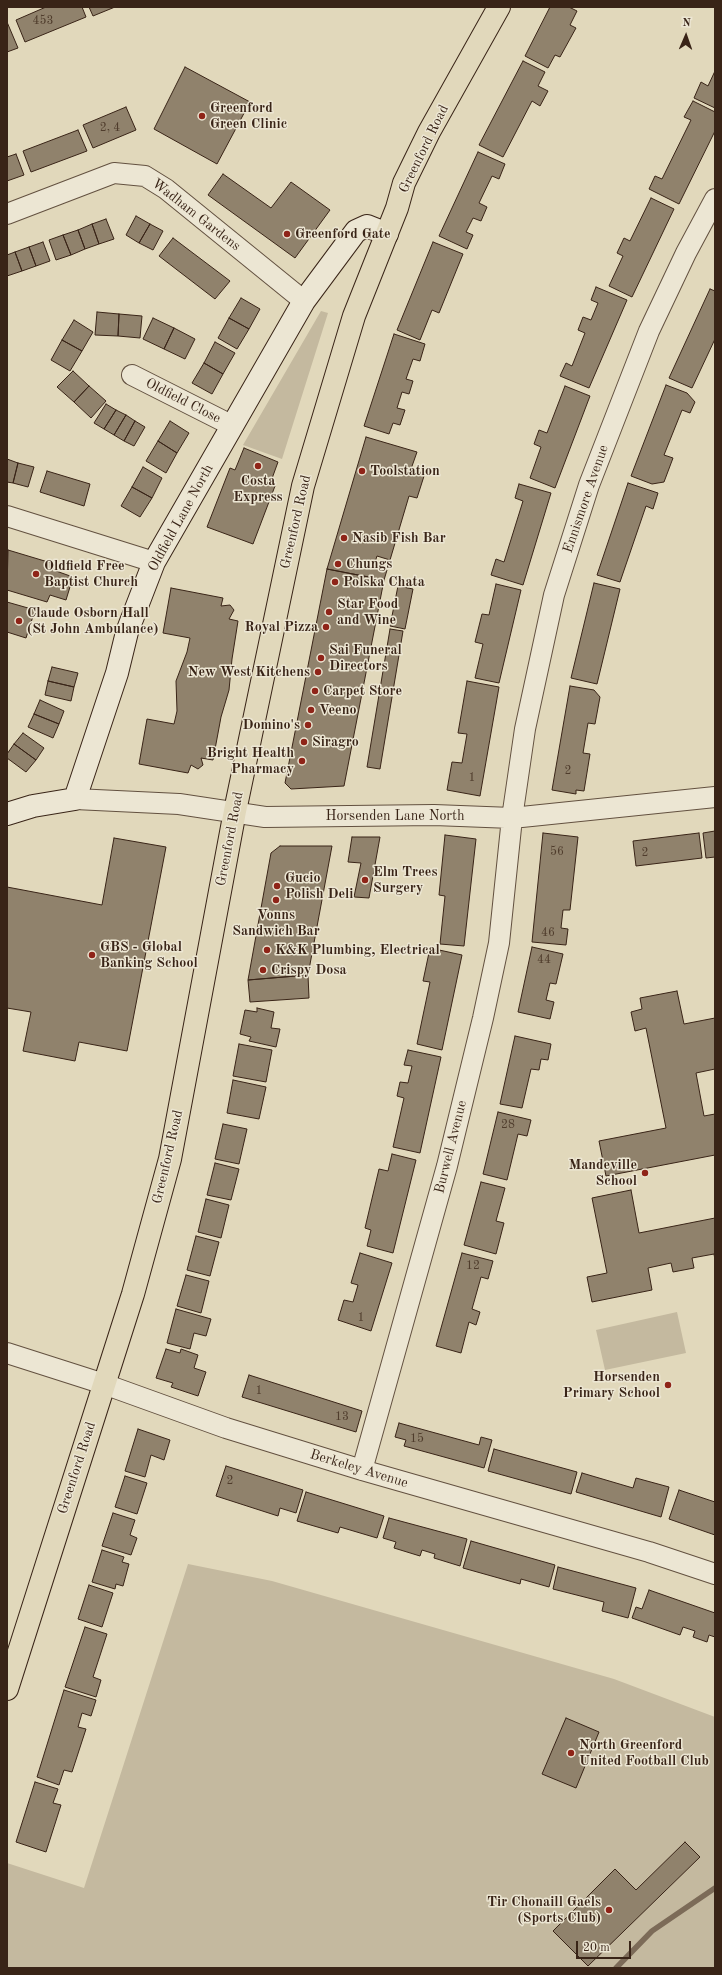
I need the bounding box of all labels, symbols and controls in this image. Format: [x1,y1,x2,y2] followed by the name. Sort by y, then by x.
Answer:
[33,14,53,28] house number: 453
[666,16,706,56] north arrow
[682,18,691,29] text: N
[210,100,287,132] place label: Greenford Green Clinic
[395,102,453,196] street label: Greenford Road
[197,111,207,121] marker: Greenford Green Clinic
[100,121,120,135] house number: 2, 4
[148,175,244,255] street label: Wadham Gardens
[295,226,391,242] place label: Greenford Gate
[282,229,292,239] marker: Greenford Gate
[142,375,224,427] street label: Oldfield Close
[560,443,612,555] street label: Ennismore Avenue
[145,461,217,575] street label: Oldfield Lane North
[253,461,263,471] marker: Costa Express
[370,463,440,479] place label: Toolstation
[357,466,367,476] marker: Toolstation
[233,473,283,506] place label: Costa Express
[277,473,315,571] street label: Greenford Road
[352,530,446,546] place label: Nasib Fish Bar
[339,533,349,543] marker: Nasib Fish Bar
[346,556,392,572] place label: Chungs
[44,558,138,590] place label: Oldfield Free Baptist Church
[333,559,343,569] marker: Chungs
[31,569,41,579] marker: Oldfield Free Baptist Church
[343,574,425,590] place label: Polska Chata
[330,577,340,587] marker: Polska Chata
[337,596,398,628] place label: Star Food and Wine
[27,605,158,638] place label: Claude Osborn Hall (St John Ambulance)
[324,607,334,617] marker: Star Food and Wine
[14,616,24,626] marker: Claude Osborn Hall (St John Ambulance)
[245,619,318,635] place label: Royal Pizza
[321,622,331,632] marker: Royal Pizza
[329,642,402,674] place label: Sai Funeral Directors
[316,653,326,663] marker: Sai Funeral Directors
[188,664,310,680] place label: New West Kitchens
[313,667,323,677] marker: New West Kitchens
[323,683,402,699] place label: Carpet Store
[310,686,320,696] marker: Carpet Store
[319,702,357,718] place label: Veeno
[306,705,316,715] marker: Veeno
[242,717,300,733] place label: Domino's
[303,720,313,730] marker: Domino's
[312,734,359,750] place label: Siragro
[299,737,309,747] marker: Siragro
[207,745,294,778] place label: Bright Health Pharmacy
[297,756,307,766] marker: Bright Health Pharmacy
[565,764,571,778] house number: 2
[469,771,475,785] house number: 1
[213,790,247,888] street label: Greenford Road
[325,808,465,824] street label: Horsenden Lane North
[550,845,564,859] house number: 56
[642,846,648,860] house number: 2
[373,864,437,896] place label: Elm Trees Surgery
[285,870,353,902] place label: Gucio Polish Deli
[360,875,370,885] marker: Elm Trees Surgery
[272,881,282,891] marker: Gucio Polish Deli
[271,895,281,905] marker: Vonns Sandwich Bar
[232,907,320,940] place label: Vonns Sandwich Bar
[541,926,555,940] house number: 46
[100,939,198,972] place label: GBS - Global Banking School
[275,942,440,958] place label: K&K Plumbing, Electrical
[262,945,272,955] marker: K&K Plumbing, Electrical
[87,950,97,960] marker: GBS - Global Banking School
[537,953,551,967] house number: 44
[271,962,347,978] place label: Crispy Dosa
[258,965,268,975] marker: Crispy Dosa
[431,1099,471,1195] street label: Burwell Avenue
[149,1108,187,1206] street label: Greenford Road
[501,1118,515,1132] house number: 28
[569,1157,637,1190] place label: Mandeville School
[640,1168,650,1178] marker: Mandeville School
[466,1259,480,1273] house number: 12
[358,1311,364,1325] house number: 1
[563,1369,660,1402] place label: Horsenden Primary School
[663,1380,673,1390] marker: Horsenden Primary School
[256,1384,262,1398] house number: 1
[335,1410,349,1424] house number: 13
[54,1420,100,1516] street label: Greenford Road
[410,1432,424,1446] house number: 15
[308,1446,410,1492] street label: Berkeley Avenue
[227,1474,233,1488] house number: 2
[579,1737,709,1770] place label: North Greenford United Football Club
[566,1748,576,1758] marker: North Greenford United Football Club
[487,1894,601,1926] place label: Tir Chonaill Gaels (Sports Club)
[604,1905,614,1915] marker: Tir Chonaill Gaels (Sports Club)
[578,1933,633,1959] scale bar
[583,1942,610,1954] text: 20 m

